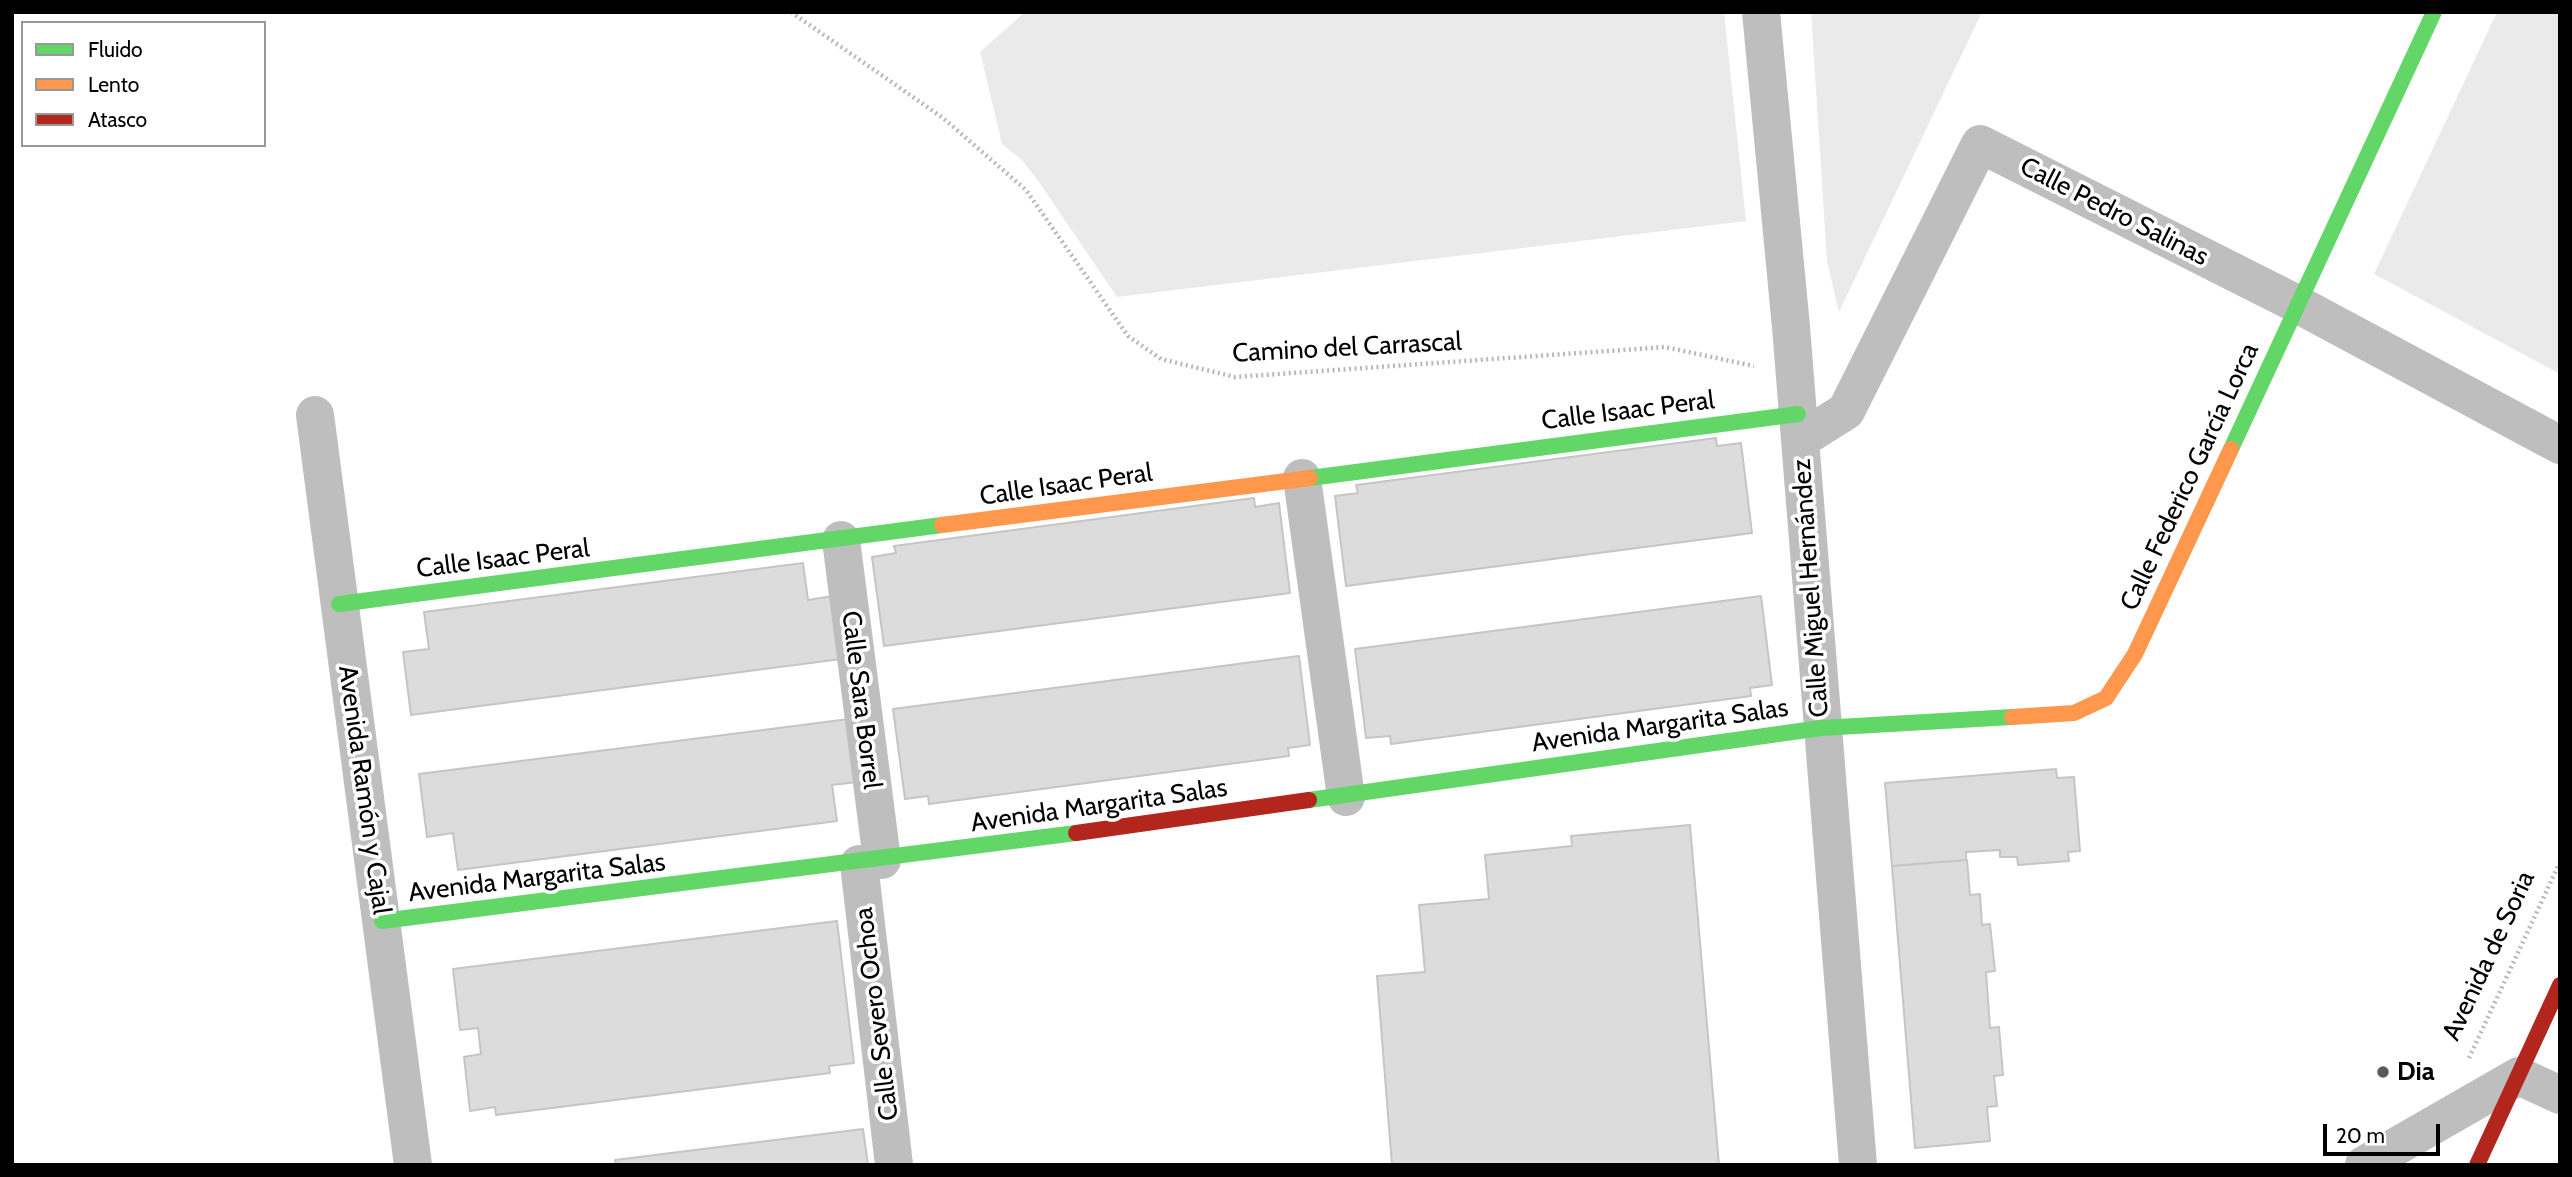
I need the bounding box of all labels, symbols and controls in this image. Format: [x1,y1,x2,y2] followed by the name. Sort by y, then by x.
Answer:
[21,21,266,147] legend
[88,37,143,62] text: Fluido
[88,72,139,97] text: Lento
[88,107,147,132] text: Atasco
[2015,151,2213,273] street label: Calle Pedro Salinas
[1232,326,1462,370] street label: Camino del Carrascal
[2114,338,2266,616] street label: Calle Federico García Lorca
[1540,385,1716,437] street label: Calle Isaac Peral
[978,457,1154,513] street label: Calle Isaac Peral
[1786,458,1836,718] street label: Calle Miguel Hernández
[415,533,591,585] street label: Calle Isaac Peral
[835,609,887,791] street label: Calle Sara Borrel
[331,664,397,916] street label: Avenida Ramón y Cajal
[1530,693,1790,759] street label: Avenida Margarita Salas
[969,773,1229,839] street label: Avenida Margarita Salas
[407,847,667,909] street label: Avenida Margarita Salas
[2436,866,2542,1046] street label: Avenida de Soria
[848,906,906,1122] street label: Calle Severo Ochoa
[2397,1056,2435,1088] place label: Dia
[2375,1064,2391,1080] marker: Dia
[2327,1110,2444,1154] scale bar
[2336,1123,2385,1148] text: 20 m

